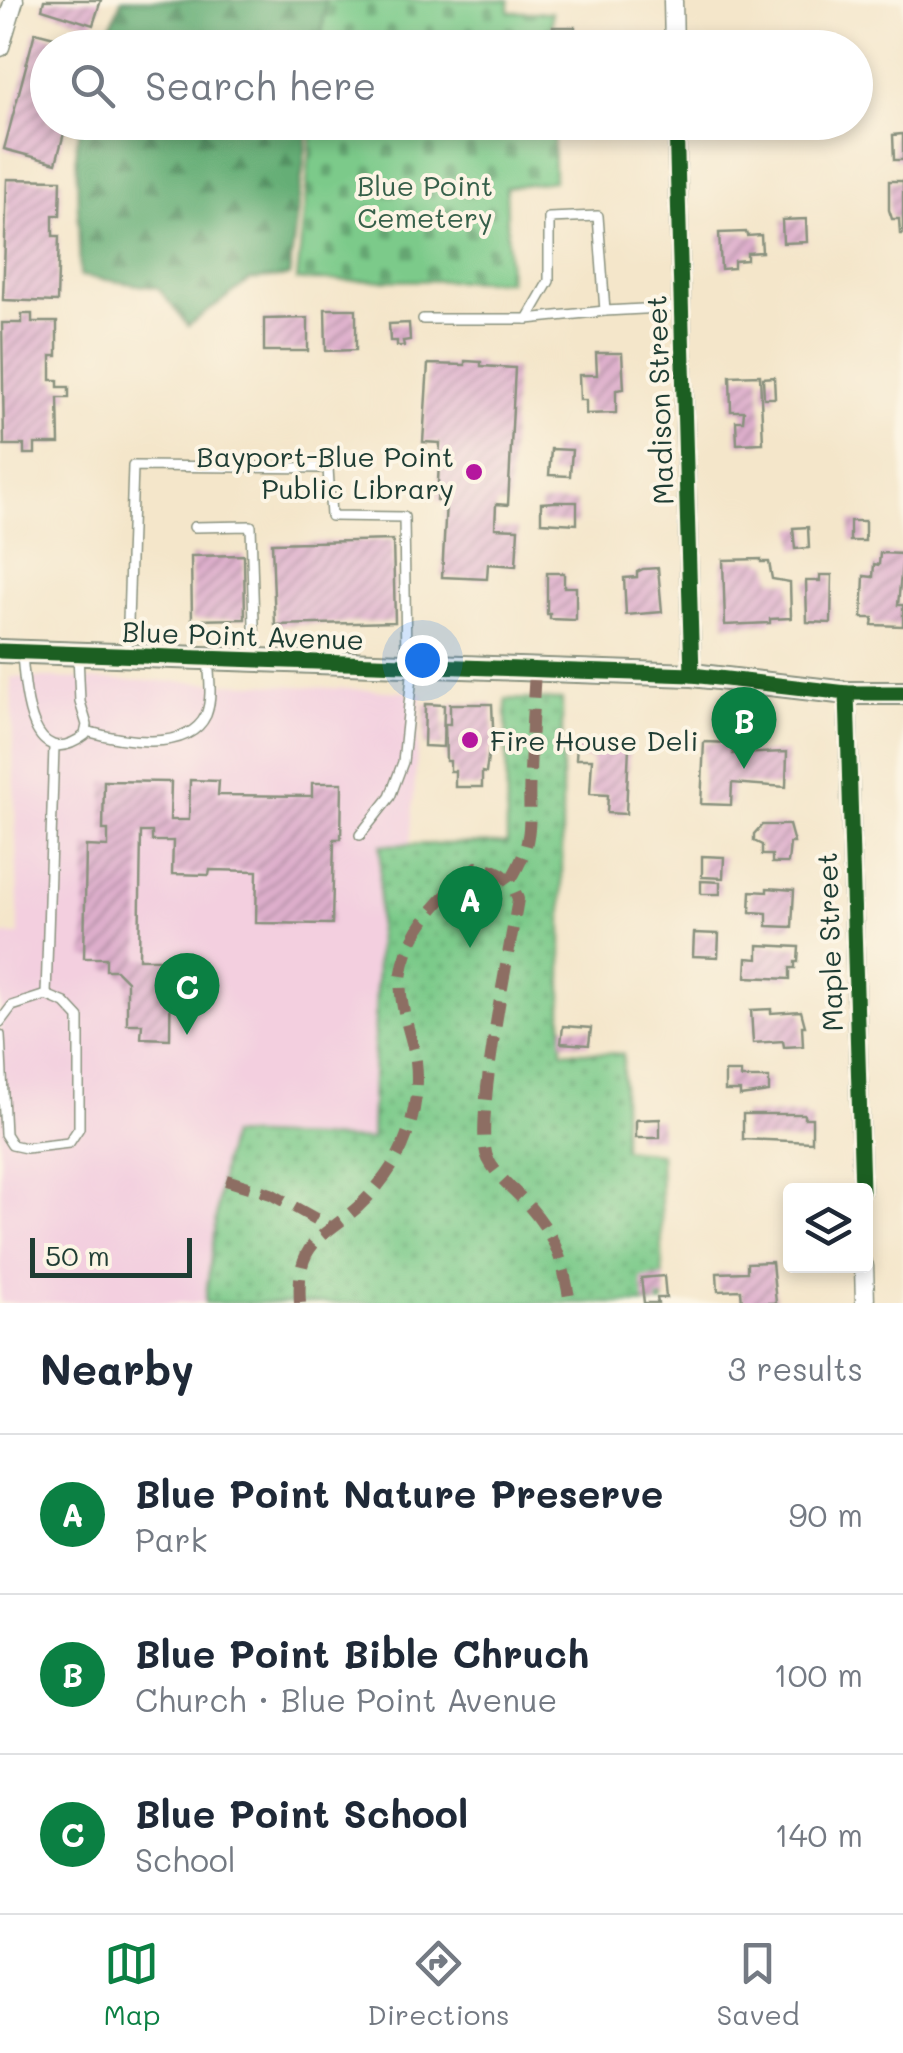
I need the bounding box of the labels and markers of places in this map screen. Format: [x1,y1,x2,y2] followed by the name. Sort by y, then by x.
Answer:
[196,438,454,506] place label: Bayport-Blue Point Public Library
[463,461,485,483] marker: Bayport-Blue Point Public Library
[712,686,776,769] pin: B
[490,722,699,758] place label: Fire House Deli
[459,729,481,751] marker: Fire House Deli
[438,866,502,948] pin: A
[154,952,220,1035] pin: C

